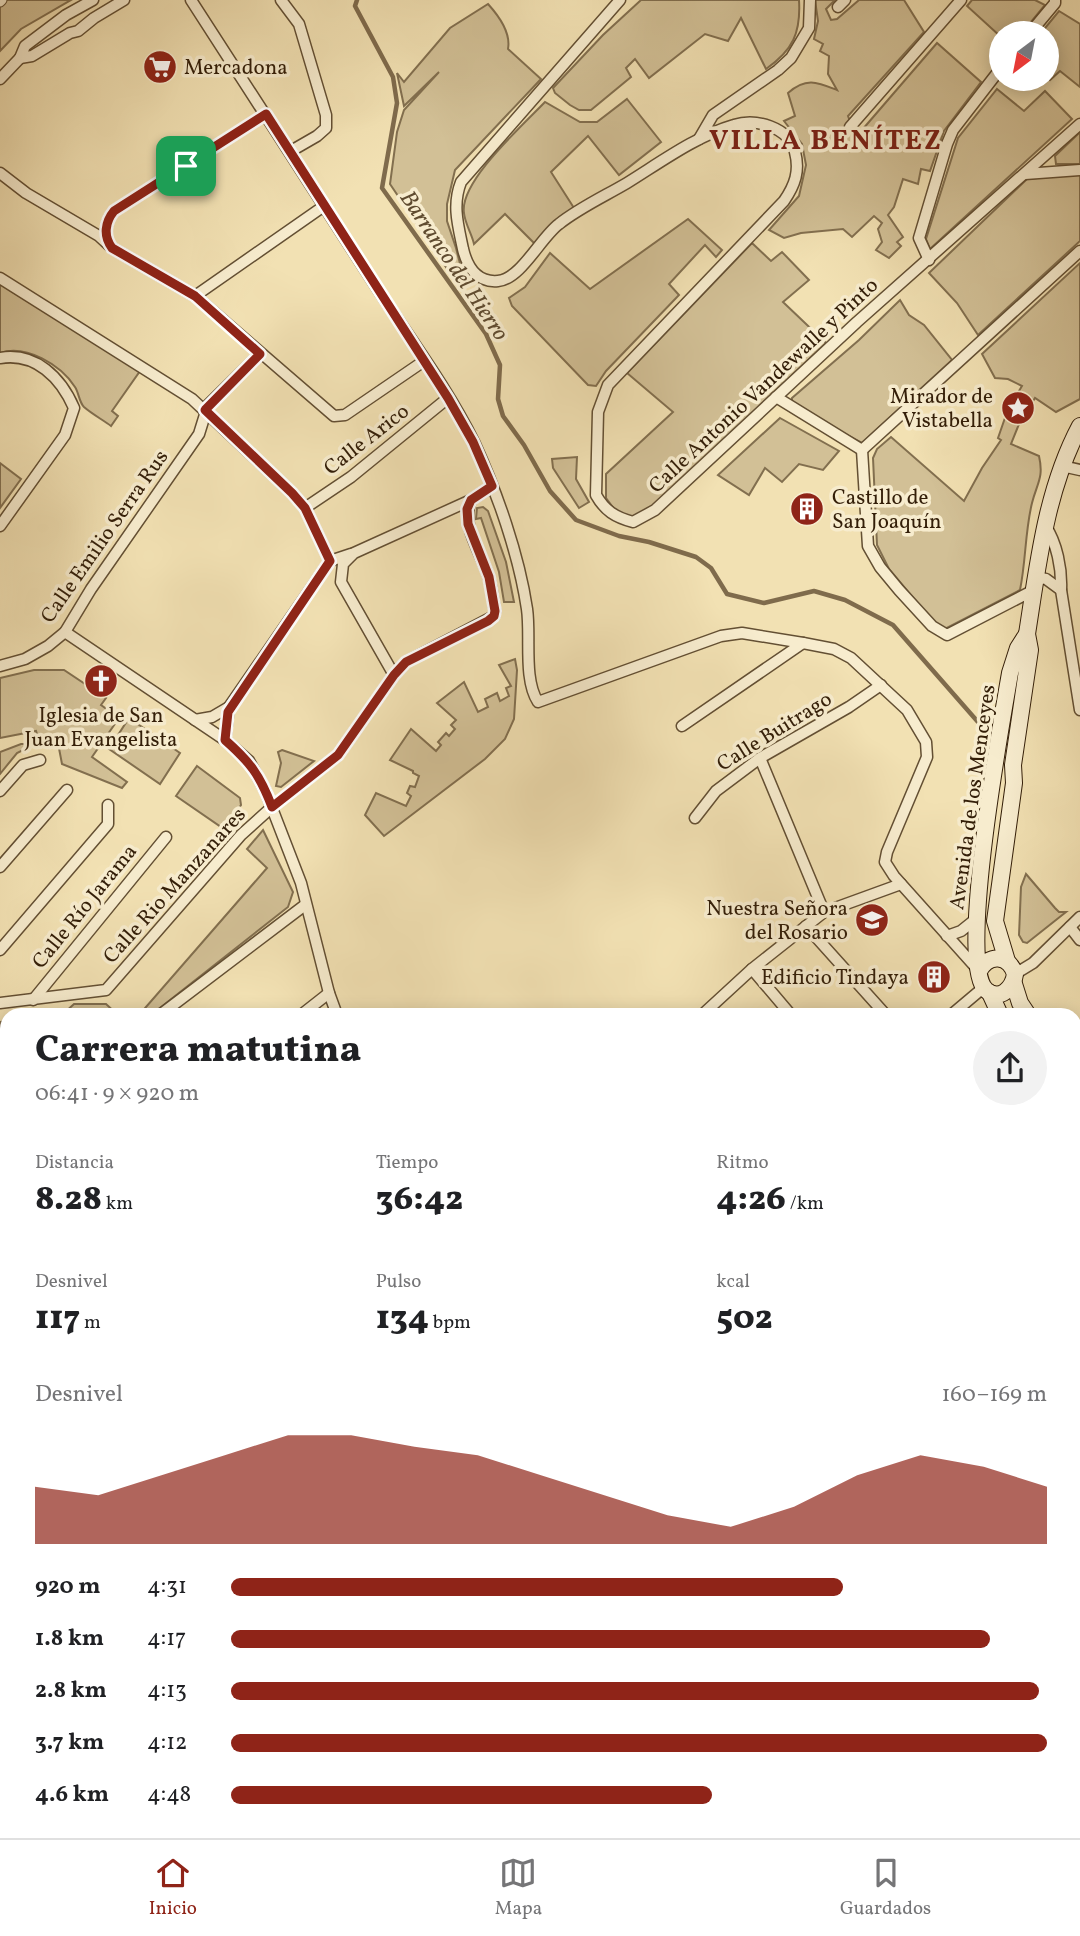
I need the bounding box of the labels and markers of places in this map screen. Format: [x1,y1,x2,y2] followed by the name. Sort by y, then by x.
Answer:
[141,48,179,86] supermarket icon: Mercadona
[184,54,288,83] place label: Mercadona
[156,136,216,196] pin
[890,383,993,436] place label: Mirador de Vistabella
[999,389,1037,427] place icon: Mirador de Vistabella
[832,484,942,537] place label: Castillo de San Joaquín
[788,490,826,528] building icon: Castillo de San Joaquín
[82,662,120,700] church icon: Iglesia de San Juan Evangelista
[25,702,177,755] place label: Iglesia de San Juan Evangelista
[706,895,848,948] place label: Nuestra Señora del Rosario
[853,901,891,939] school or university icon: Nuestra Señora del Rosario
[915,958,953,996] building icon: Edificio Tindaya
[761,964,909,993] place label: Edificio Tindaya

